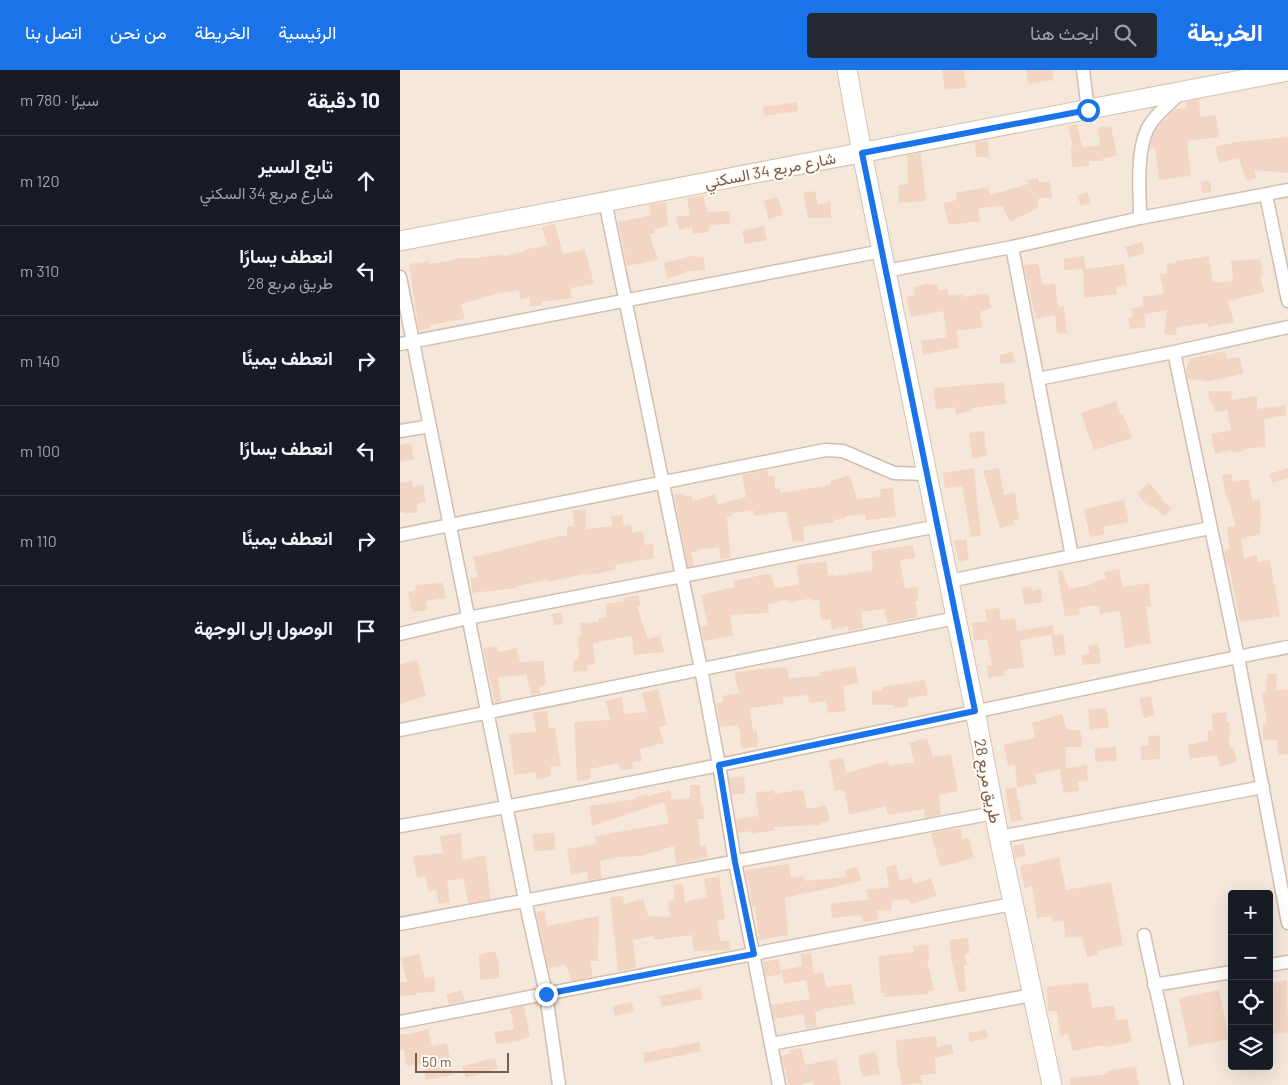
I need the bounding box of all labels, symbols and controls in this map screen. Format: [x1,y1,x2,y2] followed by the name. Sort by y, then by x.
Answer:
[807,13,1157,58] search box
[1187,17,1263,46] text: الخريطة
[25,21,82,43] text: اتصل بنا
[110,21,167,43] text: من نحن
[195,21,250,43] text: الخريطة
[278,21,336,43] text: الرئيسية
[1030,21,1099,44] text: ابحث هنا
[1111,21,1139,49] icon: search
[307,87,380,112] text: 10 دقيقة
[20,90,99,109] text: سيرًا · 780 m
[1077,99,1100,122] route start
[703,147,838,196] street label: شارع مربع 34 السكني
[258,154,333,177] text: تابع السير
[352,167,380,195] icon: ahead
[20,171,60,190] text: 120 m
[200,183,333,202] text: شارع مربع 34 السكني
[239,244,333,267] text: انعطف يسارًا
[352,257,380,285] icon: left
[20,261,59,280] text: 310 m
[247,273,333,292] text: طريق مربع 28
[242,346,333,369] text: انعطف يمينًا
[352,347,380,375] icon: right
[20,351,60,370] text: 140 m
[239,436,333,459] text: انعطف يسارًا
[352,437,380,465] icon: left
[20,441,60,460] text: 100 m
[242,526,333,549] text: انعطف يمينًا
[352,527,380,555] icon: right
[20,531,57,550] text: 110 m
[194,616,333,639] text: الوصول إلى الوجهة
[352,617,380,645] icon: arrive
[968,737,1006,825] street label: طريق مربع 28
[1228,890,1273,1070] map controls
[1228,890,1273,935] button: +
[1228,935,1273,980] button: −
[1228,980,1273,1025] button: locate
[535,983,558,1006] route end
[1228,1025,1273,1070] button: layers
[415,1050,509,1073] scale bar
[422,1053,451,1070] text: 50 m

